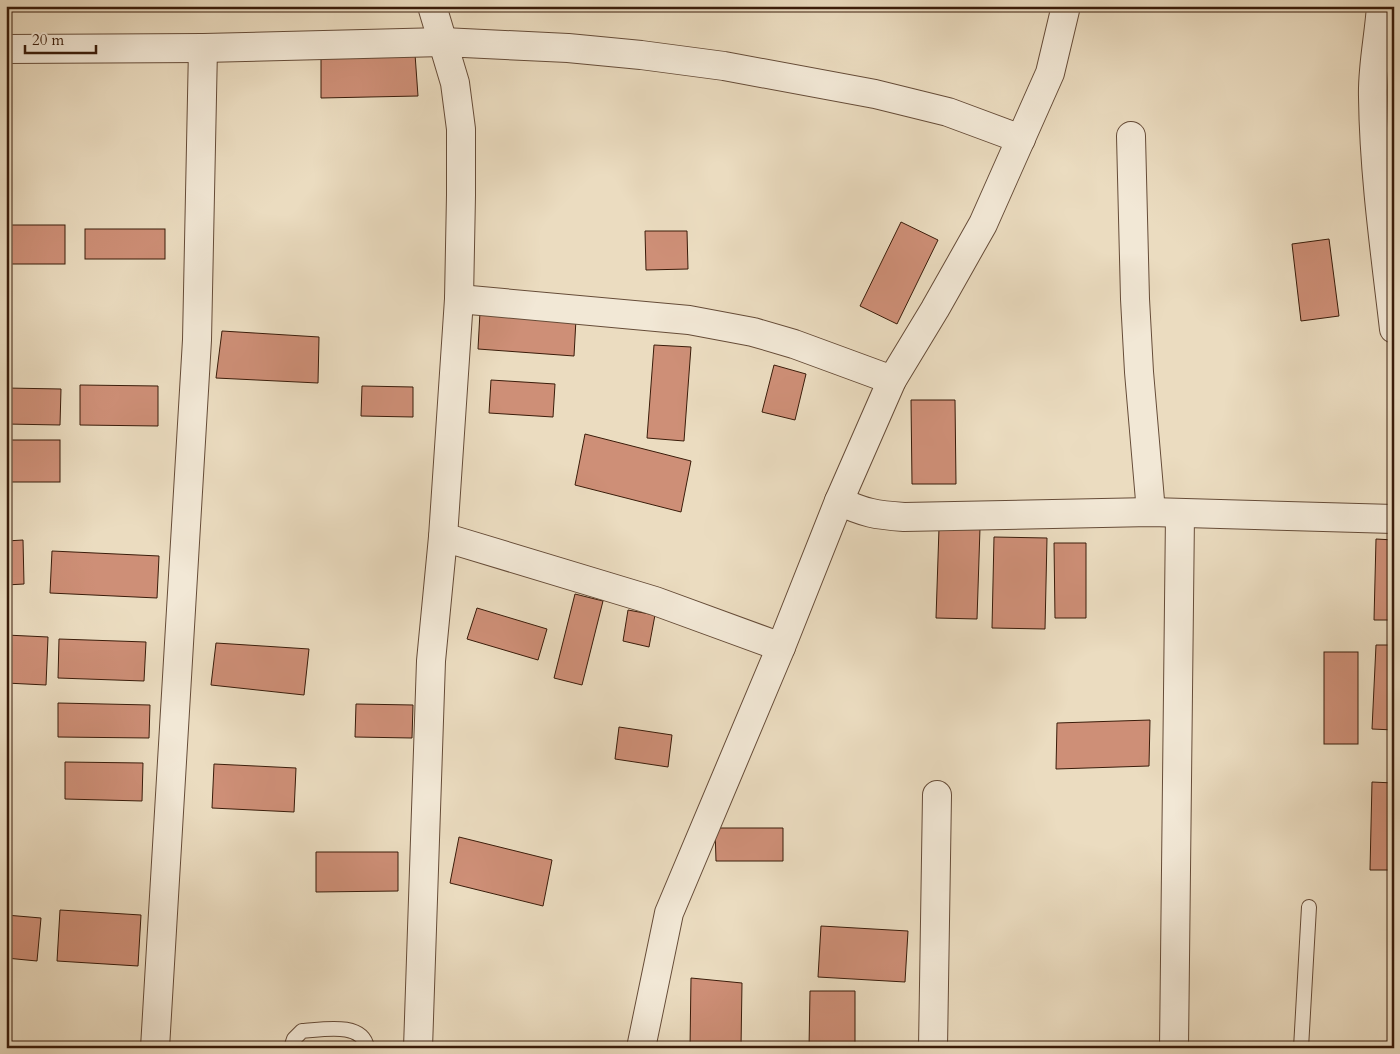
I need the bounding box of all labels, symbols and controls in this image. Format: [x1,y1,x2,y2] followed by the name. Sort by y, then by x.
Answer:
[25,22,96,54] scale bar
[32,30,64,50] text: 20 m

